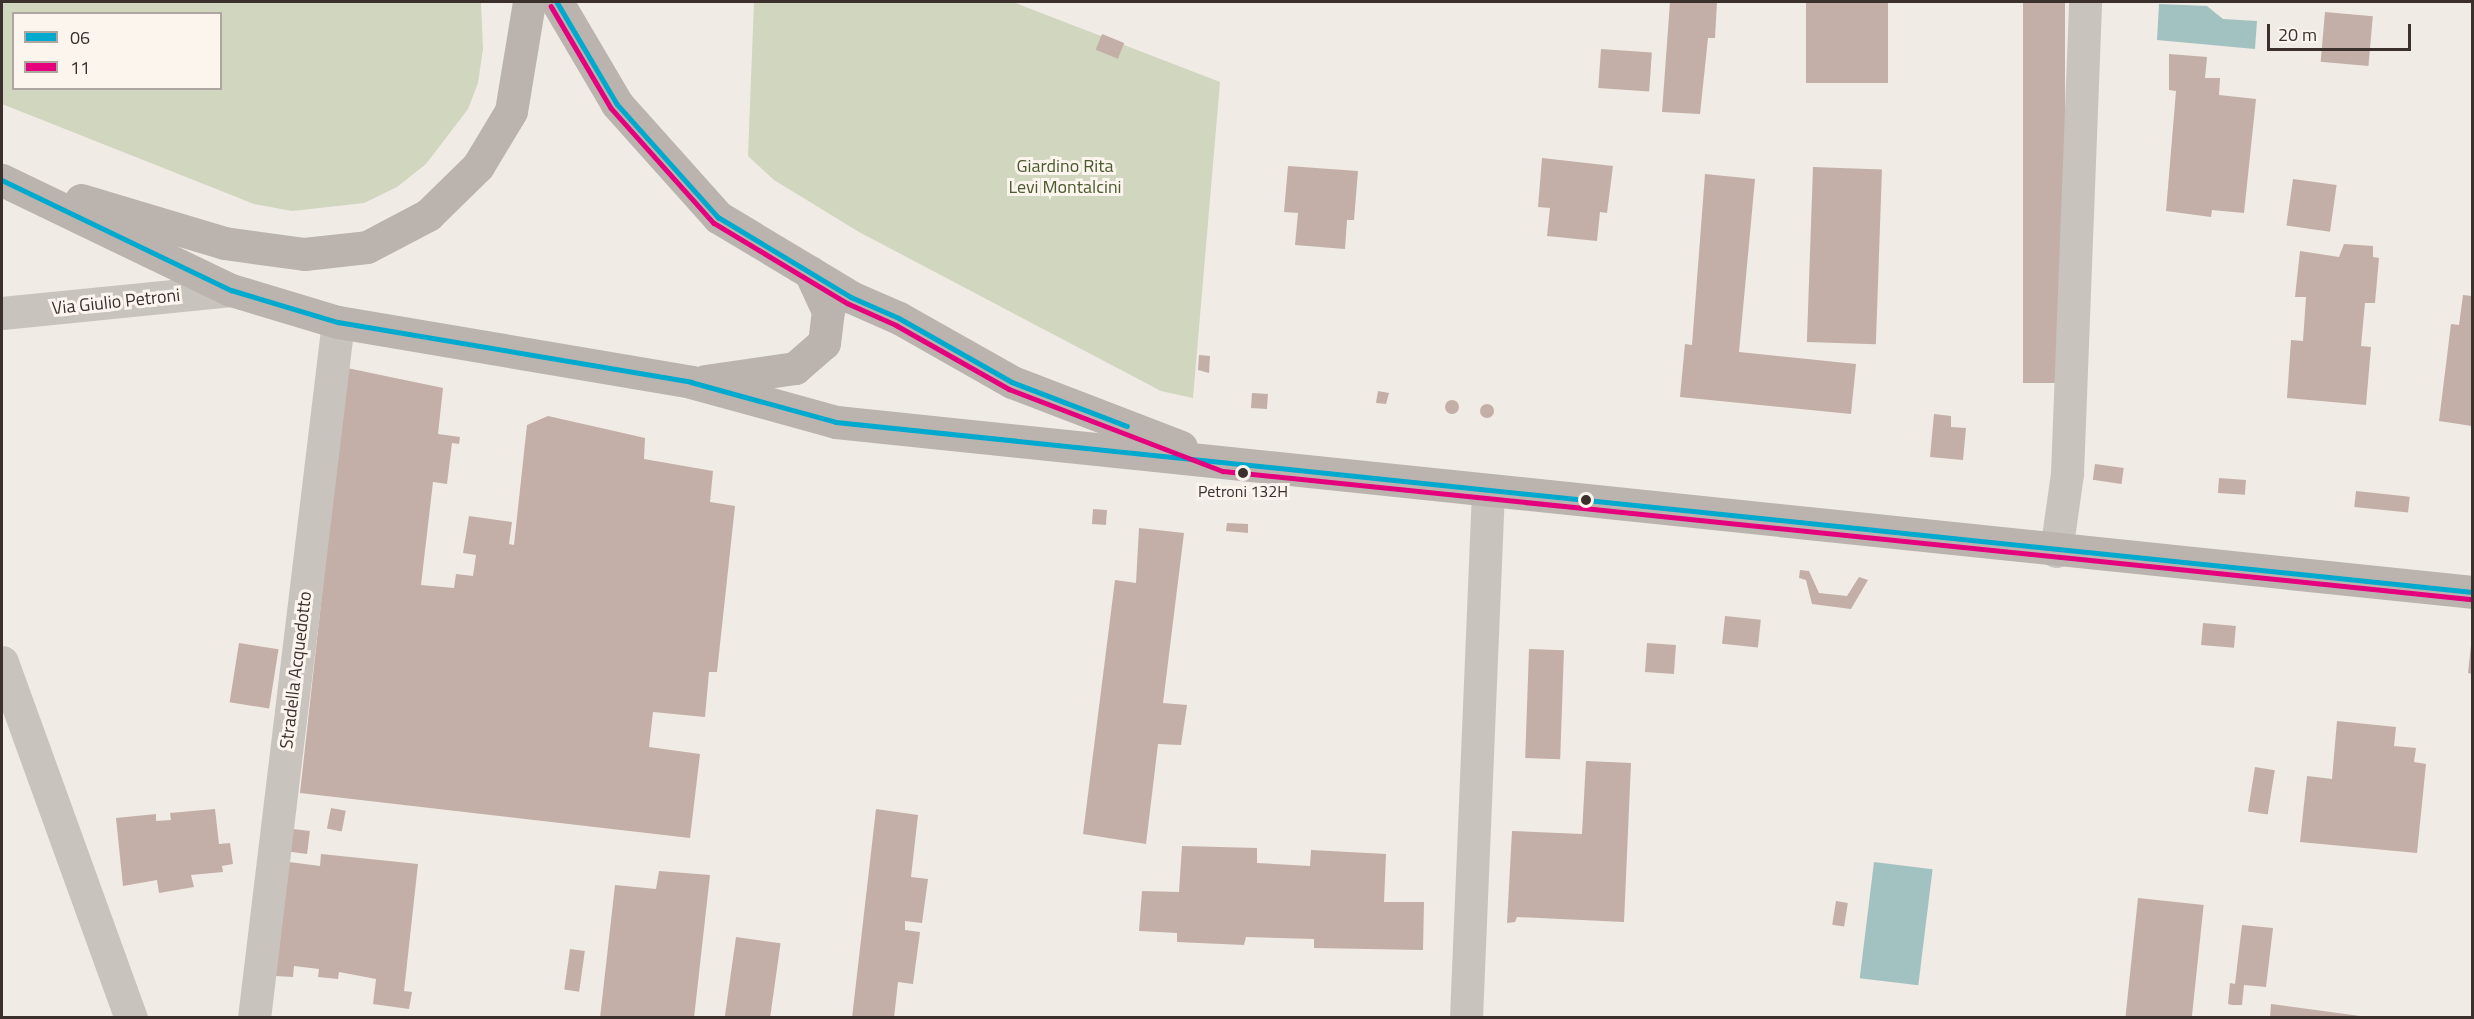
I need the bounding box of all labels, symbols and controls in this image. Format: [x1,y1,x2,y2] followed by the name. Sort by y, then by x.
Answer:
[12,12,222,90] legend
[2270,12,2414,50] scale bar
[2278,21,2317,48] text: 20 m
[70,24,90,51] text: 06
[70,54,90,81] text: 11
[1008,156,1122,198] park label: Giardino Rita Levi Montalcini
[51,285,181,319] street label: Via Giulio Petroni
[1237,467,1249,479] marker: Petroni 132H
[1198,481,1288,501] place label: Petroni 132H
[1580,494,1592,506] unlabelled marker
[276,590,316,750] street label: Stradella Acquedotto

